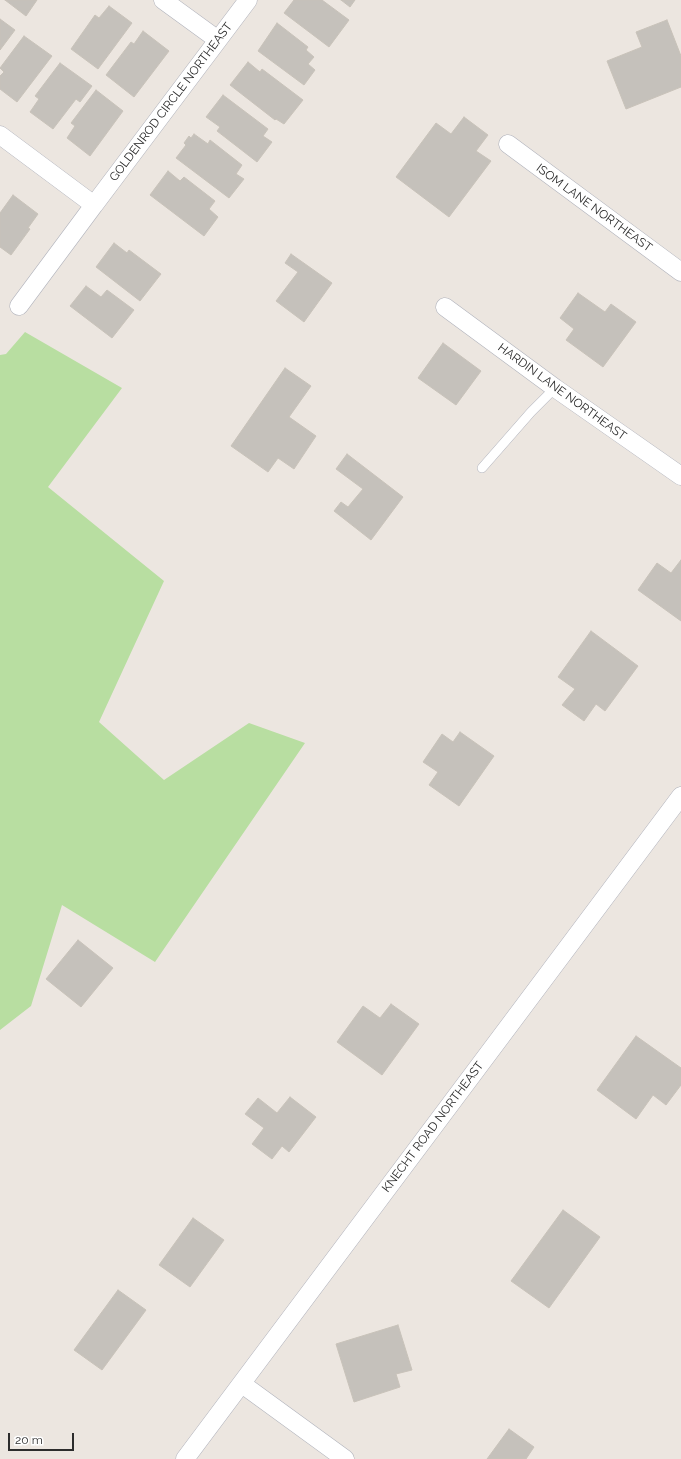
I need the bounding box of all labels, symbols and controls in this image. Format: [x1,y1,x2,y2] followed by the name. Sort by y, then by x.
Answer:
[107,20,235,184] street label: GOLDENROD CIRCLE NORTHEAST
[533,161,655,255] street label: ISOM LANE NORTHEAST
[495,340,629,444] street label: HARDIN LANE NORTHEAST
[379,1059,487,1195] street label: KNECHT ROAD NORTHEAST
[10,1425,76,1451] scale bar
[15,1433,43,1447] text: 20 m

